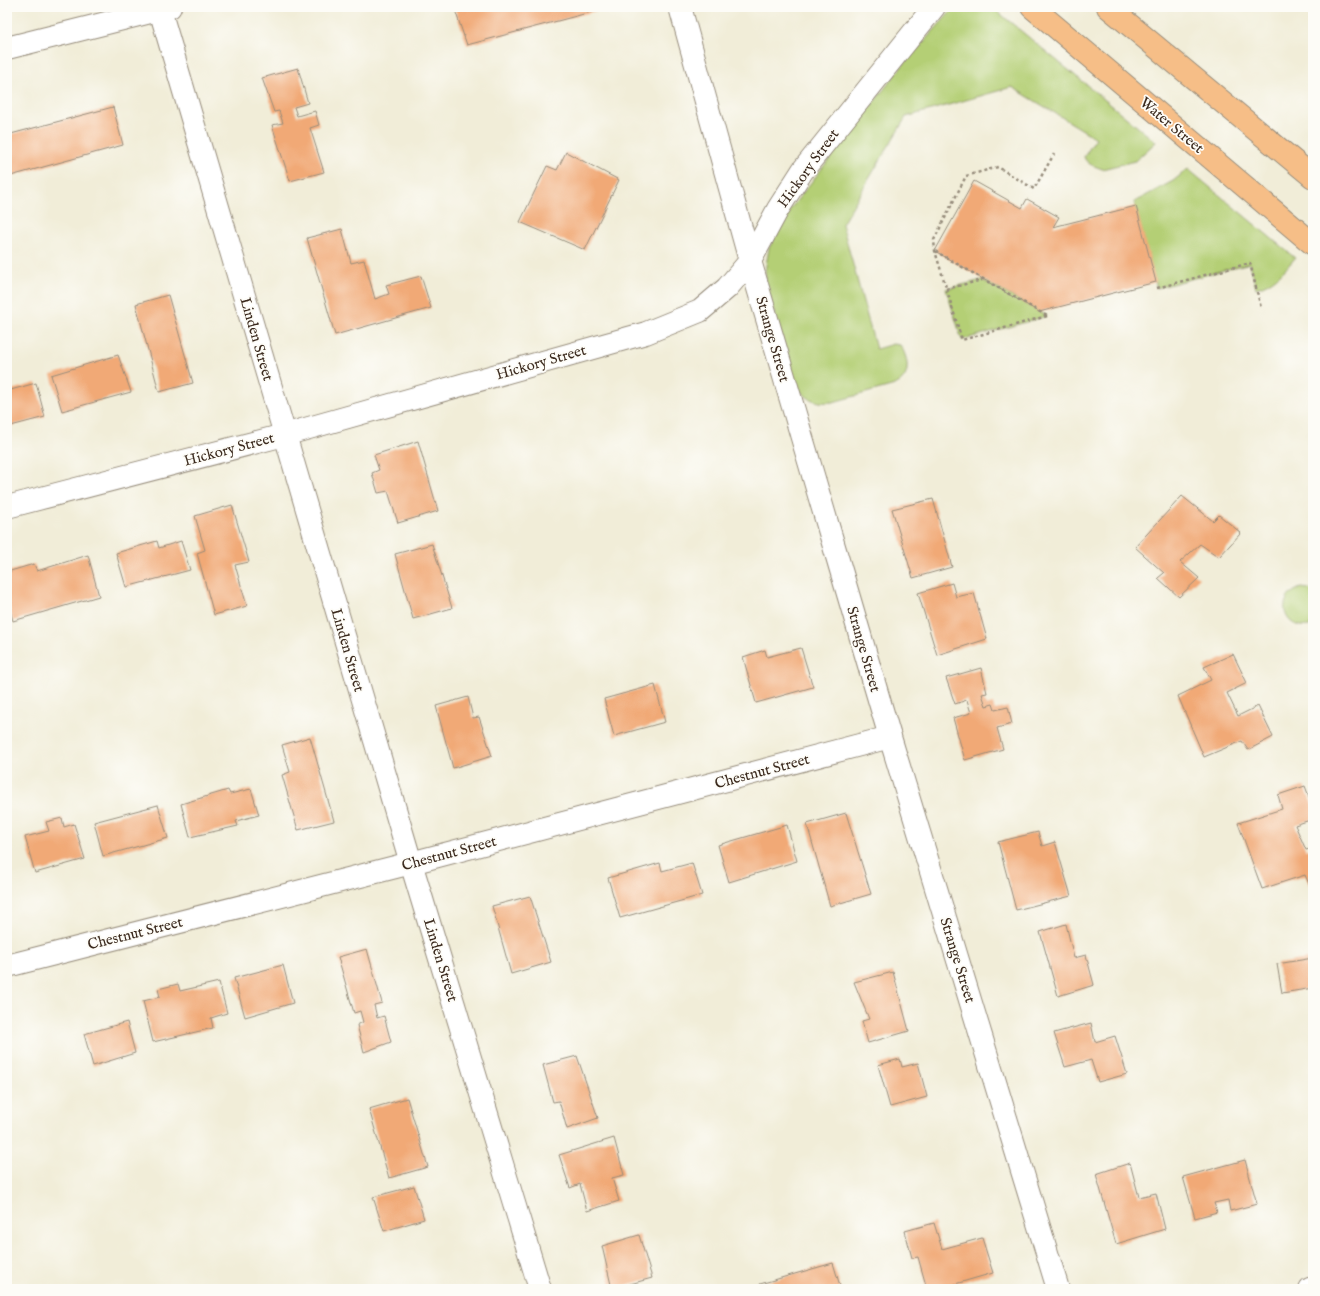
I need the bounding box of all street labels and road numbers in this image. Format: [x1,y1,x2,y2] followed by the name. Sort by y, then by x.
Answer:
[1136,93,1208,158] street label: Water Street
[773,125,843,211] street label: Hickory Street
[751,294,794,384] street label: Strange Street
[236,295,278,383] street label: Linden Street
[494,341,588,384] street label: Hickory Street
[182,428,276,471] street label: Hickory Street
[842,604,885,694] street label: Strange Street
[327,606,369,694] street label: Linden Street
[713,750,812,793] street label: Chestnut Street
[400,832,499,875] street label: Chestnut Street
[86,912,185,954] street label: Chestnut Street
[936,915,980,1005] street label: Strange Street
[419,916,462,1004] street label: Linden Street

